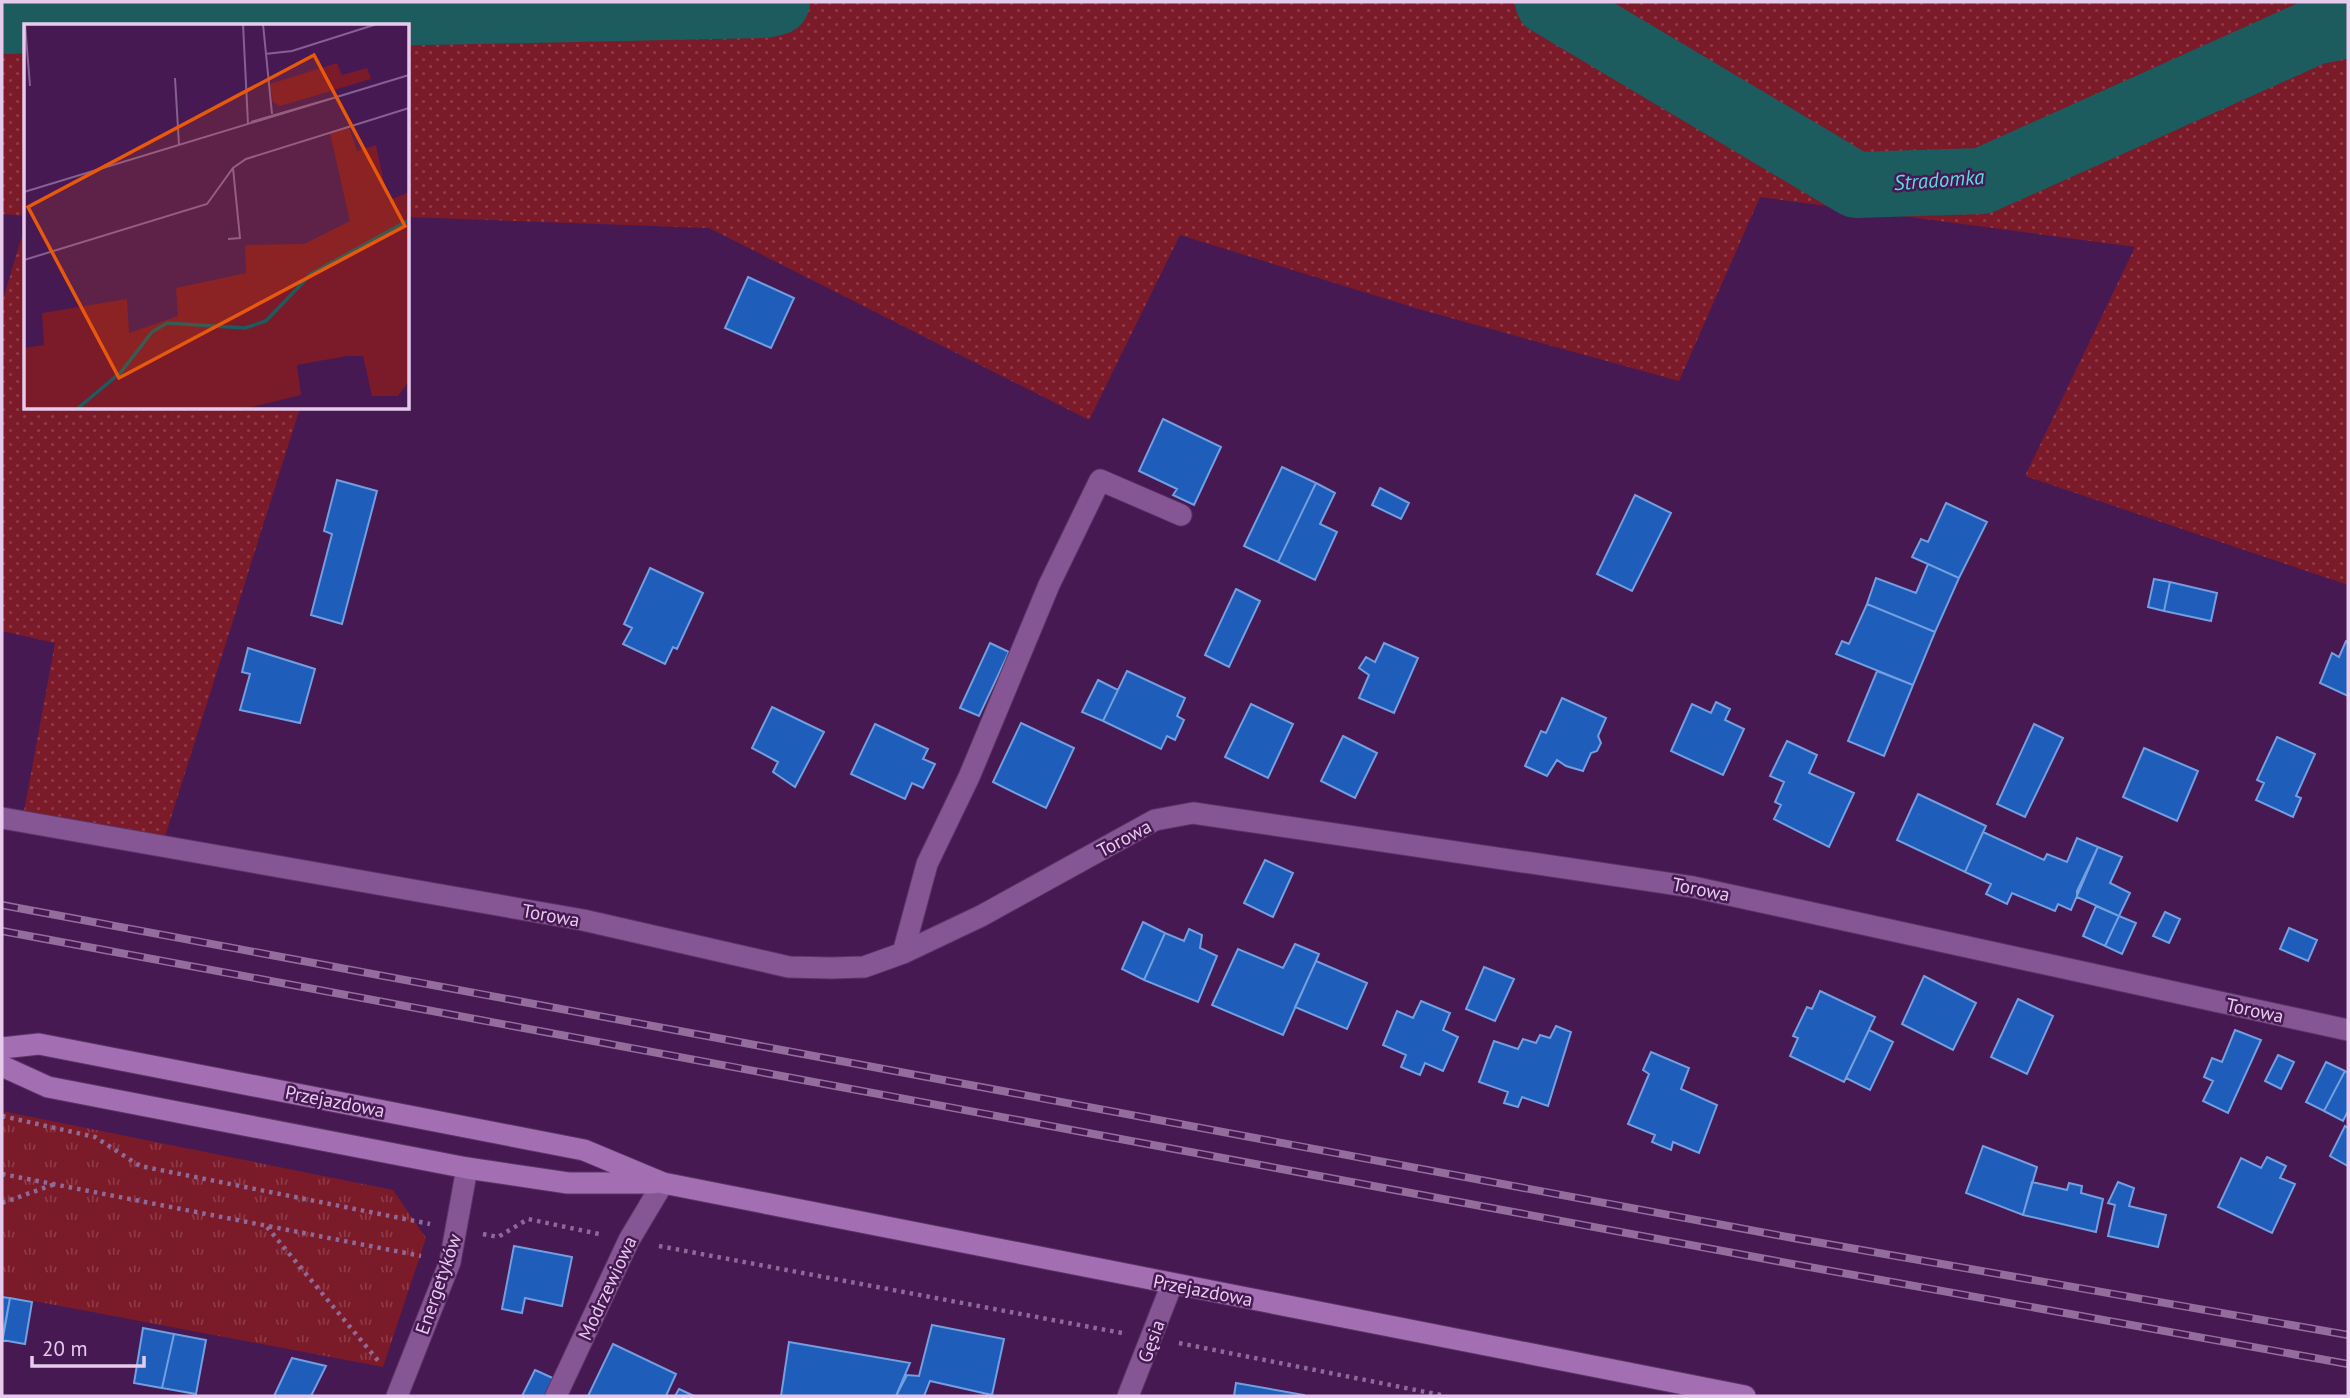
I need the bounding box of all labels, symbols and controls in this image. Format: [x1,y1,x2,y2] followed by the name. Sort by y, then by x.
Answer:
[24,24,410,410] inset map
[1893,163,1986,196] water label: Stradomka
[1093,814,1155,862] street label: Torowa
[1670,872,1732,906] street label: Torowa
[520,898,582,932] street label: Torowa
[2224,992,2286,1028] street label: Torowa
[283,1080,387,1122] street label: Przejazdowa
[410,1231,466,1337] street label: Energetyków
[572,1232,642,1344] street label: Modrzewiowa
[1151,1269,1255,1311] street label: Przejazdowa
[1132,1316,1170,1366] street label: Gęsia
[32,1324,144,1368] scale bar
[42,1335,88,1362] text: 20 m

